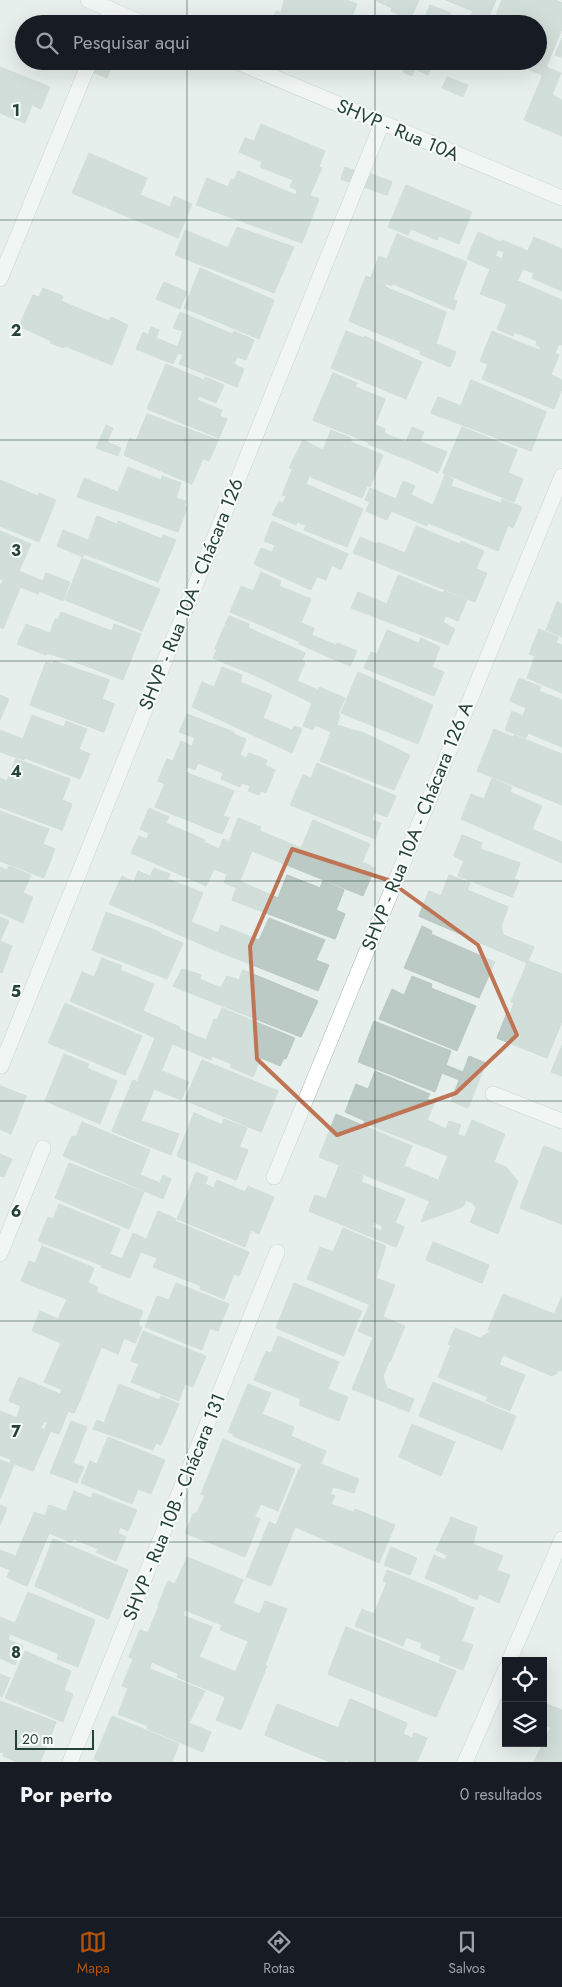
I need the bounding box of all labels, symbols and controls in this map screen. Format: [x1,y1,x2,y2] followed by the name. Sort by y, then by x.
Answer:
[15,15,547,70] search box
[33,29,61,57] icon: search
[73,29,190,56] text: Pesquisar aqui
[333,92,464,168] street label: SHVP - Rua 10A
[12,99,20,122] text: 1
[11,319,21,342] text: 2
[132,474,250,714] street label: SHVP - Rua 10A - Chácara 126
[11,539,21,562] text: 3
[355,697,480,954] street label: SHVP - Rua 10A - Chácara 126 A
[10,760,22,783] text: 4
[11,980,21,1003] text: 5
[11,1200,21,1223] text: 6
[116,1389,232,1625] street label: SHVP - Rua 10B - Chácara 131
[11,1420,21,1443] text: 7
[11,1641,21,1664] text: 8
[502,1657,547,1747] map controls
[502,1657,547,1702] button: locate
[502,1702,547,1747] button: layers
[15,1727,94,1750] scale bar
[22,1729,54,1749] text: 20 m
[20,1780,112,1810] text: Por perto
[460,1783,542,1806] text: 0 resultados
[77,1928,110,1978] tab: Mapa
[263,1928,295,1978] tab: Rotas
[448,1928,485,1978] tab: Salvos

